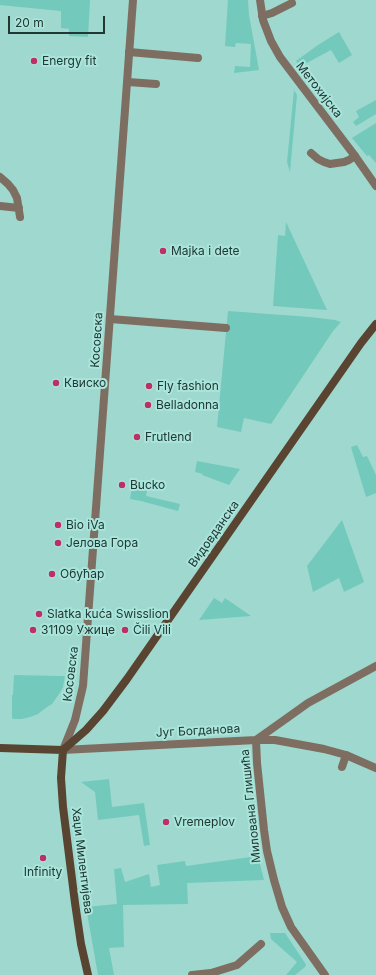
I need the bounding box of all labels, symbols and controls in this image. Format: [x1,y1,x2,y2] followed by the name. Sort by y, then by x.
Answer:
[10,8,107,34] scale bar
[15,15,44,30] text: 20 m
[42,54,96,68] place label: Energy fit
[29,56,39,66] marker: Energy fit
[293,59,345,121] street label: Метохијска
[171,244,240,258] place label: Majka i dete
[158,246,168,256] marker: Majka i dete
[88,312,106,368] street label: Косовска
[64,376,106,390] place label: Квиско
[51,378,61,388] marker: Квиско
[157,379,219,393] place label: Fly fashion
[144,381,154,391] marker: Fly fashion
[156,398,219,412] place label: Belladonna
[143,400,153,410] marker: Belladonna
[145,430,192,444] place label: Frutlend
[132,432,142,442] marker: Frutlend
[130,478,165,492] place label: Bucko
[117,480,127,490] marker: Bucko
[186,498,242,570] street label: Видовданска
[66,518,105,532] place label: Bio iVa
[53,520,63,530] marker: Bio iVa
[66,536,138,550] place label: Јелова Гора
[53,538,63,548] marker: Јелова Гора
[60,567,104,581] place label: Обућар
[47,569,57,579] marker: Обућар
[47,607,169,621] place label: Slatka kuća Swisslion
[34,609,44,619] marker: Slatka kuća Swisslion
[41,623,115,637] place label: 31109 Ужице
[133,623,171,637] place label: Čili Vili
[28,625,38,635] marker: 31109 Ужице
[120,625,130,635] marker: Čili Vili
[60,645,82,703] street label: Косовска
[155,722,241,740] street label: Југ Богданова
[238,748,264,864] street label: Милована Глишића
[68,807,96,915] street label: Хаџи Милентијева
[174,815,235,829] place label: Vremeplov
[161,817,171,827] marker: Vremeplov
[38,853,48,863] marker: Infinity
[24,865,62,879] place label: Infinity

